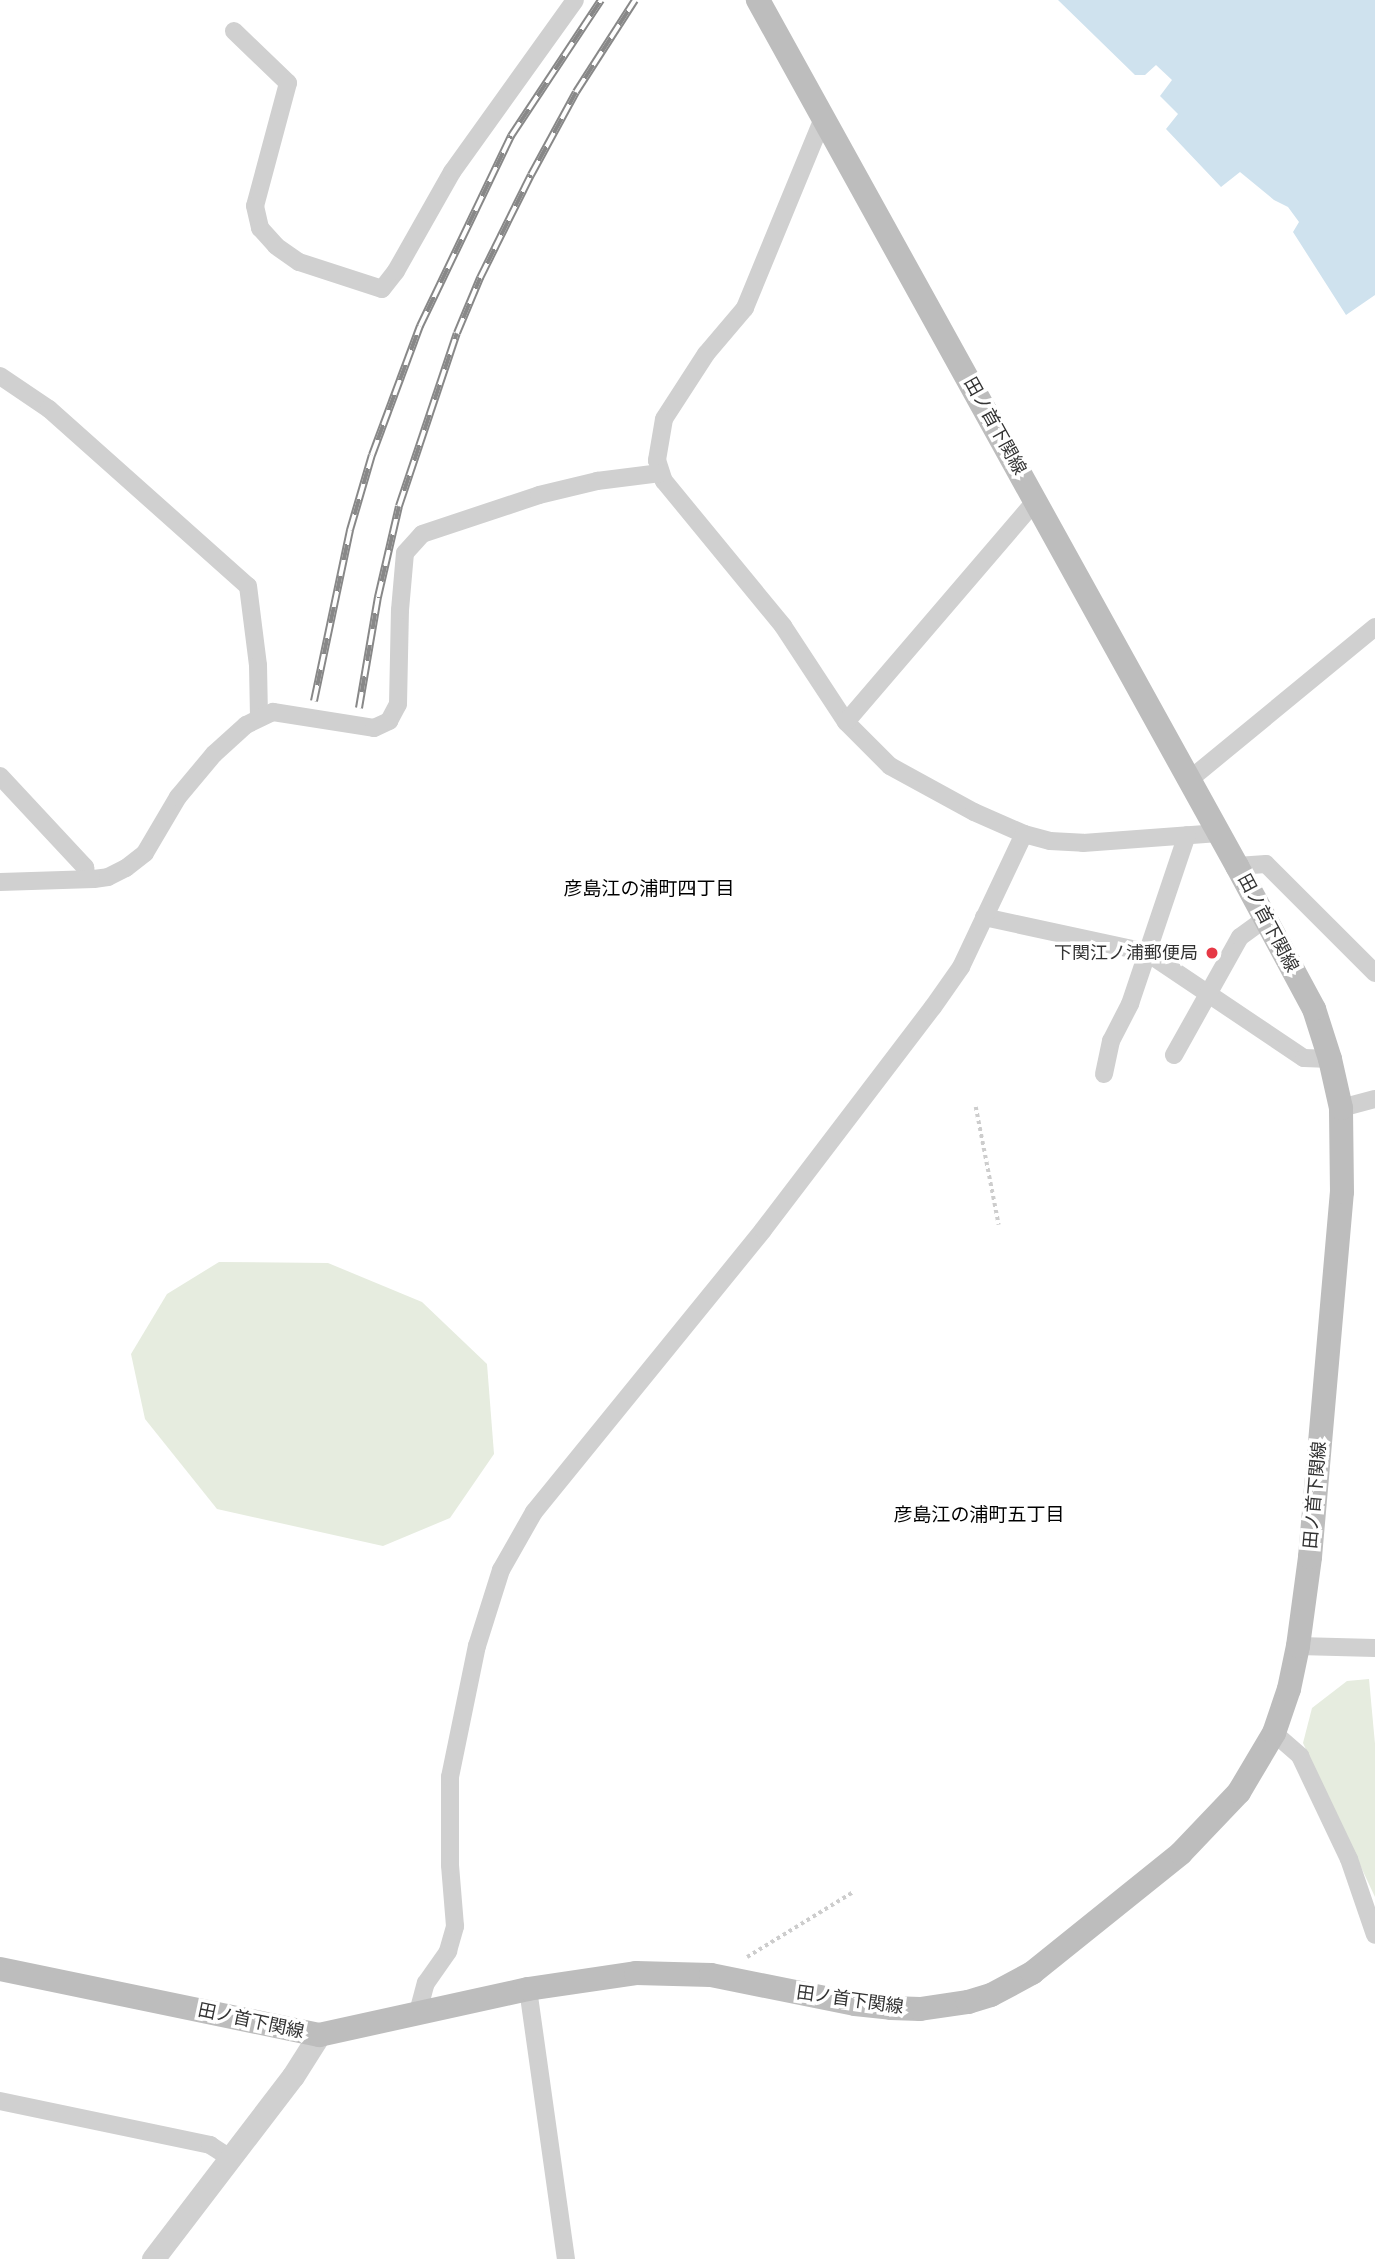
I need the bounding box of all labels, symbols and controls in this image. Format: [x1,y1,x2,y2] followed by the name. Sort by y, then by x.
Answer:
[959,374,1031,478] street label: 田ノ首下関線
[1233,870,1303,976] street label: 田ノ首下関線
[564,878,734,900] district label: 彦島江の浦町四丁目
[1054,942,1198,964] place label: 下関江ノ浦郵便局
[1204,945,1220,961] marker: 下関江ノ浦郵便局
[1300,1440,1330,1550] street label: 田ノ首下関線
[894,1504,1064,1526] district label: 彦島江の浦町五丁目
[795,1982,905,2018] street label: 田ノ首下関線
[196,1999,306,2043] street label: 田ノ首下関線

